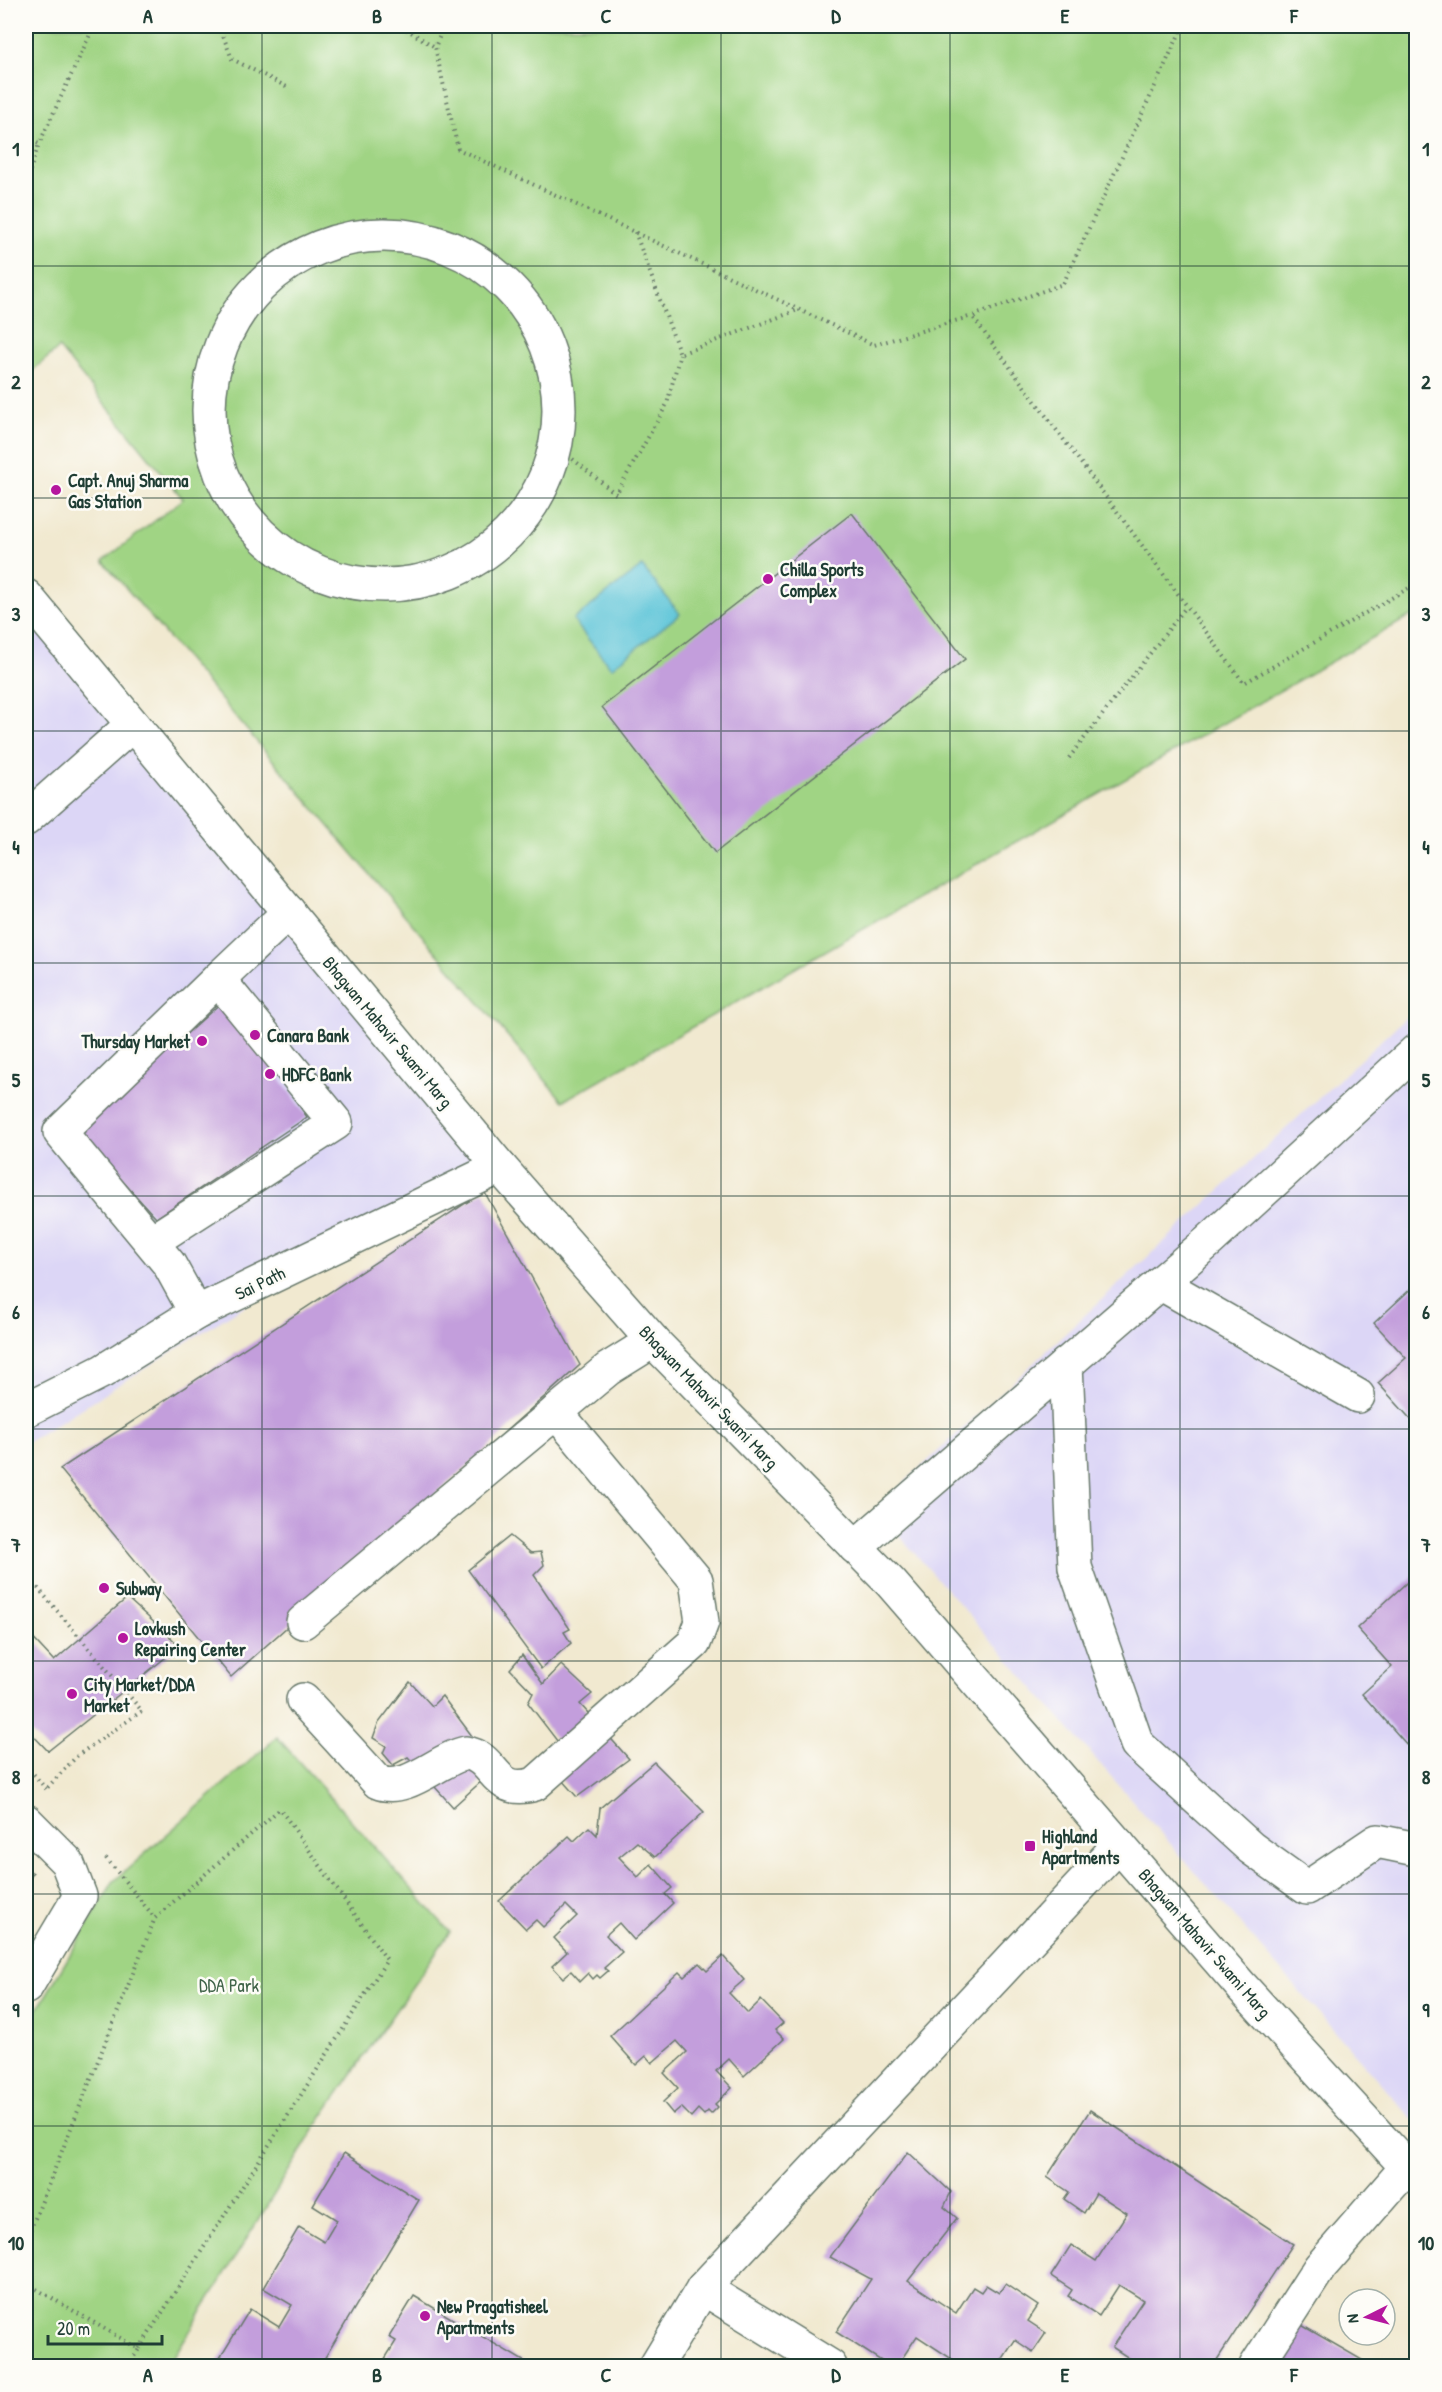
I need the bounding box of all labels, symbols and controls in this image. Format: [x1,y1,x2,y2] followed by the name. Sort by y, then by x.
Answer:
[143,2,153,29] text: A
[372,2,382,29] text: B
[601,2,612,29] text: C
[831,2,841,29] text: D
[1061,2,1070,29] text: E
[1289,2,1299,29] text: F
[12,135,20,162] text: 1
[1422,135,1430,162] text: 1
[11,368,21,395] text: 2
[1421,368,1431,395] text: 2
[68,468,189,514] place label: Capt. Anuj Sharma Gas Station
[49,483,63,497] marker: Capt. Anuj Sharma Gas Station
[780,557,864,604] place label: Chilla Sports Complex
[761,572,775,586] marker: Chilla Sports Complex
[12,600,21,627] text: 3
[1422,600,1431,627] text: 3
[12,833,20,860] text: 4
[1422,833,1430,860] text: 4
[317,951,459,1113] street label: Bhagwan Mahavir Swami Marg
[267,1023,350,1048] place label: Canara Bank
[248,1028,262,1042] marker: Canara Bank
[81,1029,191,1055] place label: Thursday Market
[195,1034,209,1048] marker: Thursday Market
[282,1062,352,1087] place label: HDFC Bank
[12,1066,21,1093] text: 5
[1422,1066,1431,1093] text: 5
[263,1067,277,1081] marker: HDFC Bank
[231,1260,290,1306] street label: Sai Path
[12,1298,20,1325] text: 6
[1422,1298,1430,1325] text: 6
[634,1320,784,1474] street label: Bhagwan Mahavir Swami Marg
[10,1531,21,1558] text: 7
[1420,1531,1431,1558] text: 7
[116,1576,162,1602] place label: Subway
[97,1581,111,1595] marker: Subway
[135,1616,246,1663] place label: Lovkush Repairing Center
[116,1631,130,1645] marker: Lovkush Repairing Center
[84,1672,195,1718] place label: City Market/DDA Market
[65,1687,79,1701] marker: City Market/DDA Market
[12,1763,21,1790] text: 8
[1422,1763,1431,1790] text: 8
[1042,1824,1119,1871] place label: Highland Apartments
[1023,1839,1037,1853] marker: Highland Apartments
[1133,1863,1277,2023] street label: Bhagwan Mahavir Swami Marg
[199,1973,260,1998] park label: DDA Park
[12,1996,20,2023] text: 9
[1422,1996,1430,2023] text: 9
[8,2229,24,2256] text: 10
[1418,2229,1434,2256] text: 10
[1337,2287,1397,2347] north arrow
[437,2294,549,2341] place label: New Pragatisheel Apartments
[48,2308,162,2346] scale bar
[418,2309,432,2323] marker: New Pragatisheel Apartments
[1341,2313,1363,2324] text: N
[57,2316,90,2341] text: 20 m
[143,2361,153,2388] text: A
[372,2361,382,2388] text: B
[601,2361,612,2388] text: C
[831,2361,841,2388] text: D
[1061,2361,1070,2388] text: E
[1289,2361,1299,2388] text: F

